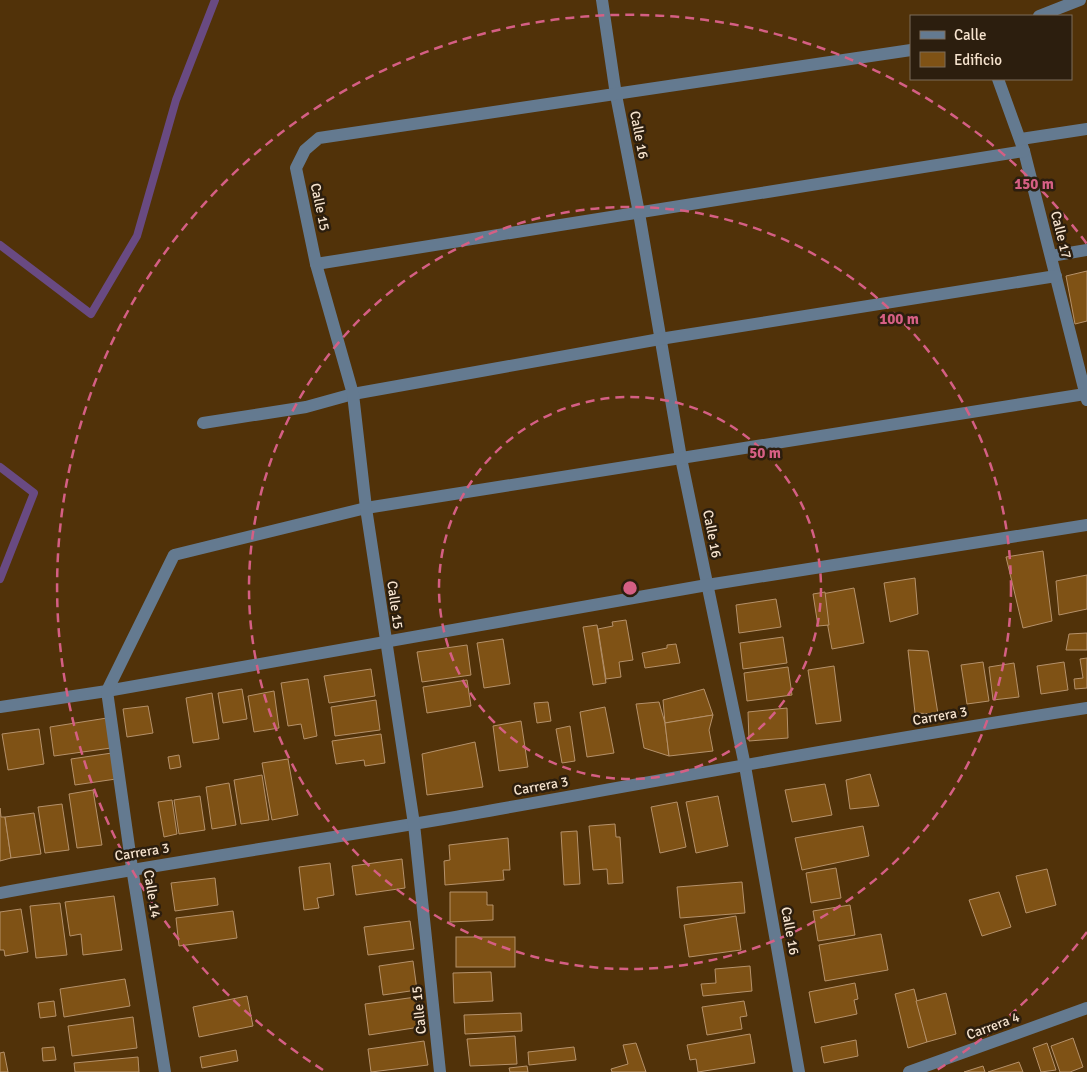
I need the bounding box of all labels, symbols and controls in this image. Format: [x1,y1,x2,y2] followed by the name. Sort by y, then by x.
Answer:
[910,15,1072,80] legend
[954,26,987,44] text: Calle
[954,51,1002,69] text: Edificio
[626,110,652,160] street label: Calle 16
[1014,175,1054,193] text: 150 m
[307,181,333,233] street label: Calle 15
[1047,209,1075,261] street label: Calle 17
[879,310,919,328] text: 100 m
[749,444,781,462] text: 50 m
[699,509,725,559] street label: Calle 16
[621,579,639,597] centre of rings
[383,580,407,630] street label: Calle 15
[911,703,969,729] street label: Carrera 3
[512,773,570,799] street label: Carrera 3
[113,839,171,865] street label: Carrera 3
[140,869,164,920] street label: Calle 14
[777,906,803,956] street label: Calle 16
[408,985,430,1035] street label: Calle 15
[964,1008,1022,1043] street label: Carrera 4

